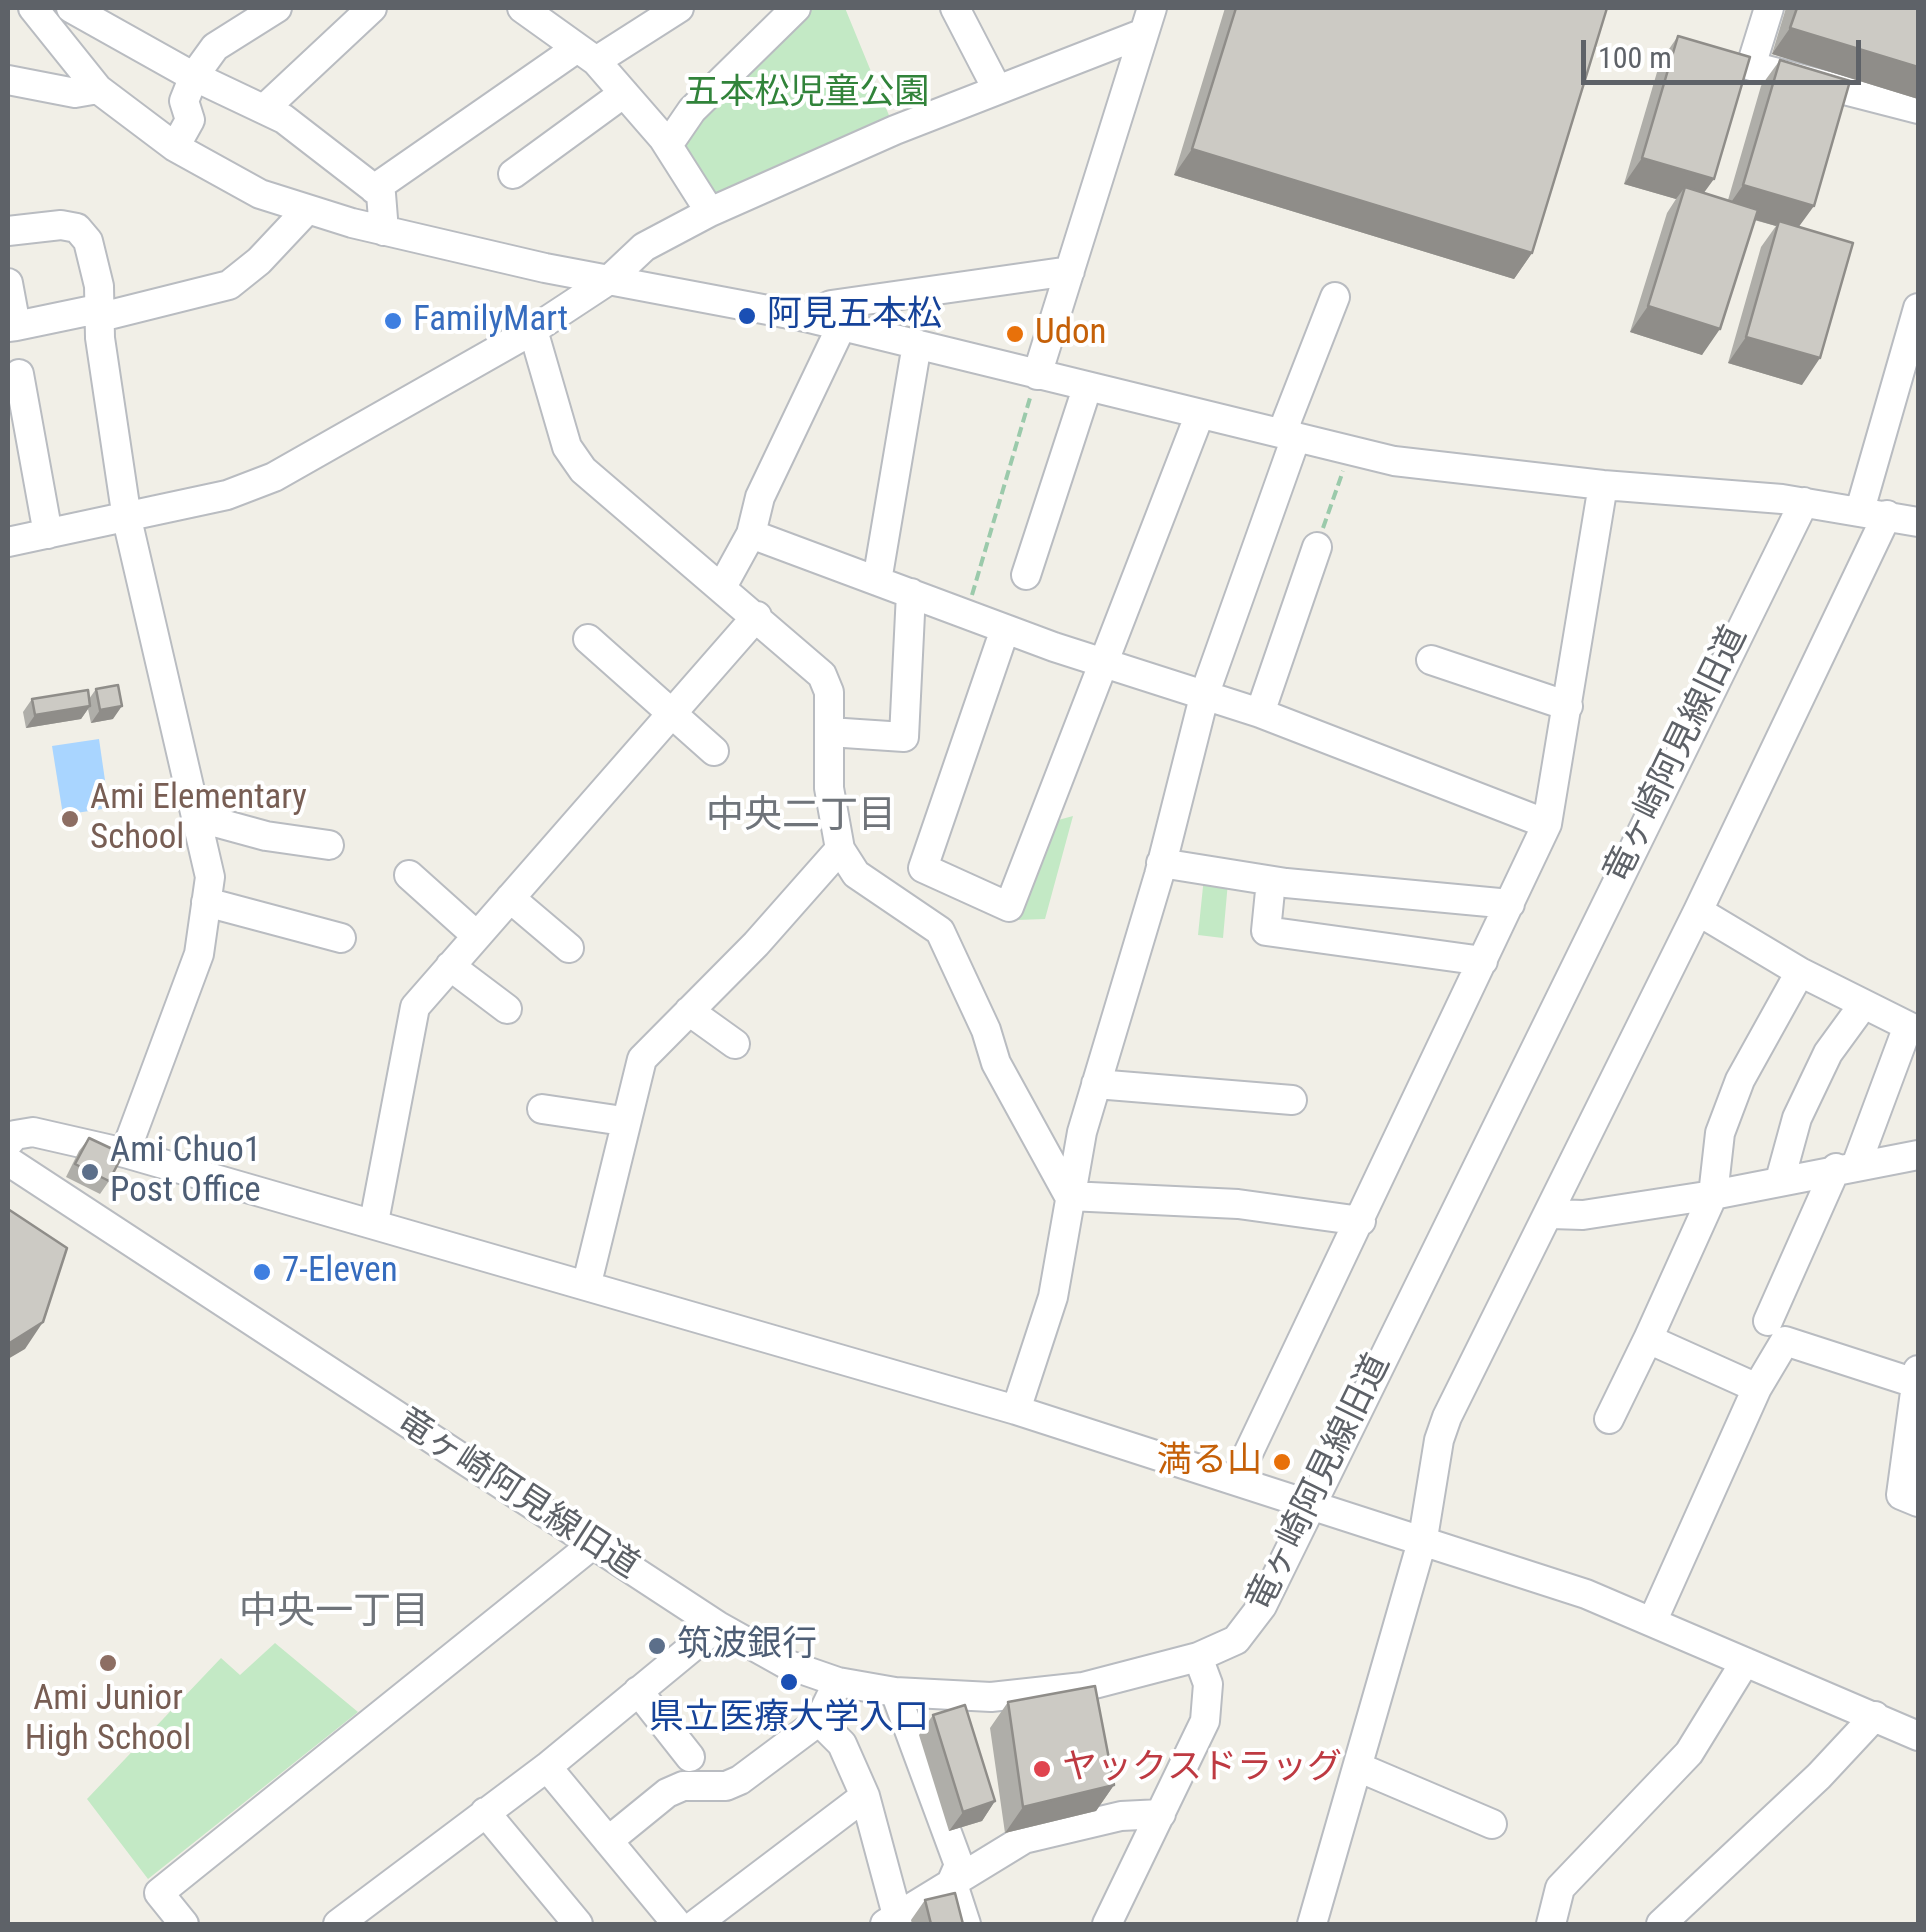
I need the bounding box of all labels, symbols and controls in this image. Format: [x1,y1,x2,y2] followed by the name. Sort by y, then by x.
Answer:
[1586,20,1866,82] scale bar
[1598,40,1672,75] text: 100 m
[685,73,929,115] park label: 五本松児童公園
[767,295,942,337] place label: 阿見五本松
[413,300,568,342] place label: FamilyMart
[736,305,758,327] marker: 阿見五本松
[382,310,404,332] marker: FamilyMart
[1035,313,1107,355] place label: Udon
[1004,323,1026,345] marker: Udon
[1597,620,1757,890] street label: 竜ヶ崎阿見線旧道
[90,778,307,860] place label: Ami Elementary School
[706,794,896,840] district label: 中央二丁目
[59,808,81,830] marker: Ami Elementary School
[110,1131,261,1213] place label: Ami Chuo1 Post Office
[79,1161,101,1183] marker: Ami Chuo1 Post Office
[282,1251,398,1293] place label: 7-Eleven
[251,1261,273,1283] marker: 7-Eleven
[1240,1348,1400,1618] street label: 竜ヶ崎阿見線旧道
[388,1401,646,1589] street label: 竜ヶ崎阿見線旧道
[1157,1441,1262,1483] place label: 満る山
[1271,1451,1293,1473] marker: 満る山
[239,1590,429,1636] district label: 中央一丁目
[677,1625,817,1667] place label: 筑波銀行
[646,1635,668,1657] marker: 筑波銀行
[97,1652,119,1674] marker: Ami Junior High School
[778,1671,800,1693] marker: 県立医療大学入口
[25,1679,191,1761] place label: Ami Junior High School
[649,1698,929,1740] place label: 県立医療大学入口
[1062,1748,1342,1790] place label: ヤックスドラッグ
[1031,1758,1053,1780] marker: ヤックスドラッグ

